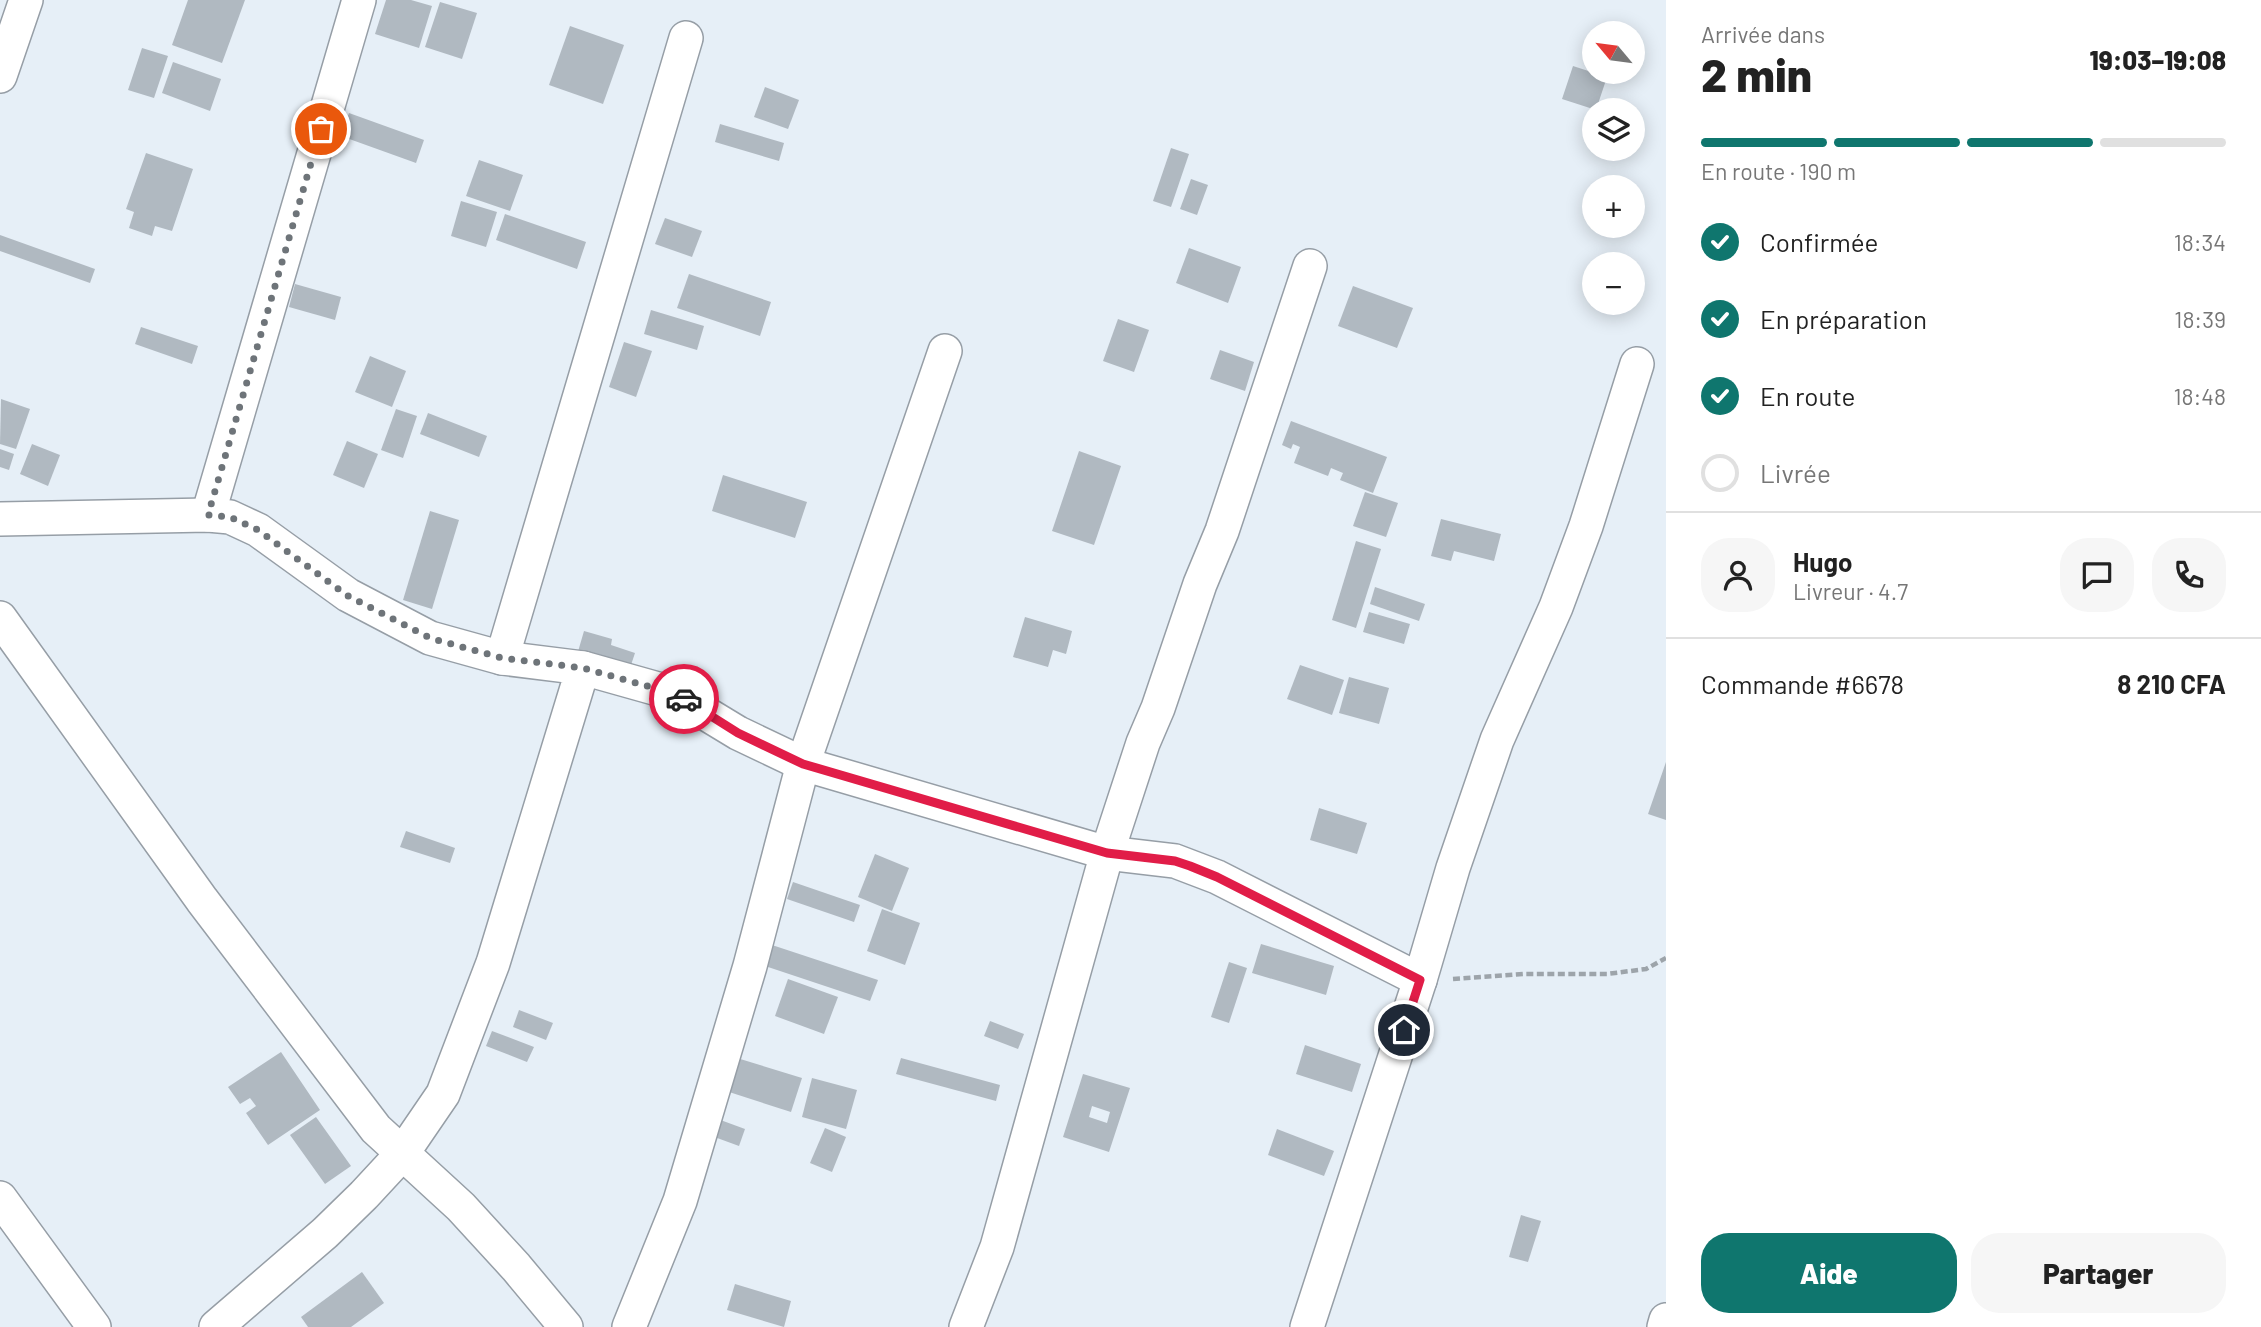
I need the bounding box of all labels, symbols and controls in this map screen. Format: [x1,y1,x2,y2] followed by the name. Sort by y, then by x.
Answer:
[1701,20,1825,48] text: Arrivée dans
[1582,21,1645,84] north arrow
[1582,21,1645,315] map controls
[2090,44,2226,75] text: 19:03–19:08
[1701,46,1812,101] text: 2 min
[1582,98,1645,161] button: layers
[291,99,351,159] pin
[302,110,340,148] icon: bag
[1701,157,1856,185] text: En route · 190 m
[1582,175,1645,238] button: +
[1701,223,1739,261] icon: check
[1760,226,1878,257] text: Confirmée
[2174,228,2226,256] text: 18:34
[1582,252,1645,315] button: −
[1701,300,1739,338] icon: check
[1760,303,1927,334] text: En préparation
[2174,305,2226,333] text: 18:39
[1701,377,1739,415] icon: check
[1760,380,1855,411] text: En route
[2174,382,2226,410] text: 18:48
[1760,457,1831,488] text: Livrée
[1701,538,1775,612] button: person
[2060,538,2134,612] button: chat
[2152,538,2226,612] button: phone
[1793,546,1852,577] text: Hugo
[1793,577,1908,605] text: Livreur · 4.7
[649,664,719,734] courier
[1701,668,1904,699] text: Commande #6678
[2117,668,2226,699] text: 8 210 CFA
[665,680,703,718] icon: car
[1374,1000,1434,1060] pin
[1385,1011,1423,1049] icon: home
[1701,1233,1957,1313] button: Aide
[1971,1233,2226,1313] button: Partager

